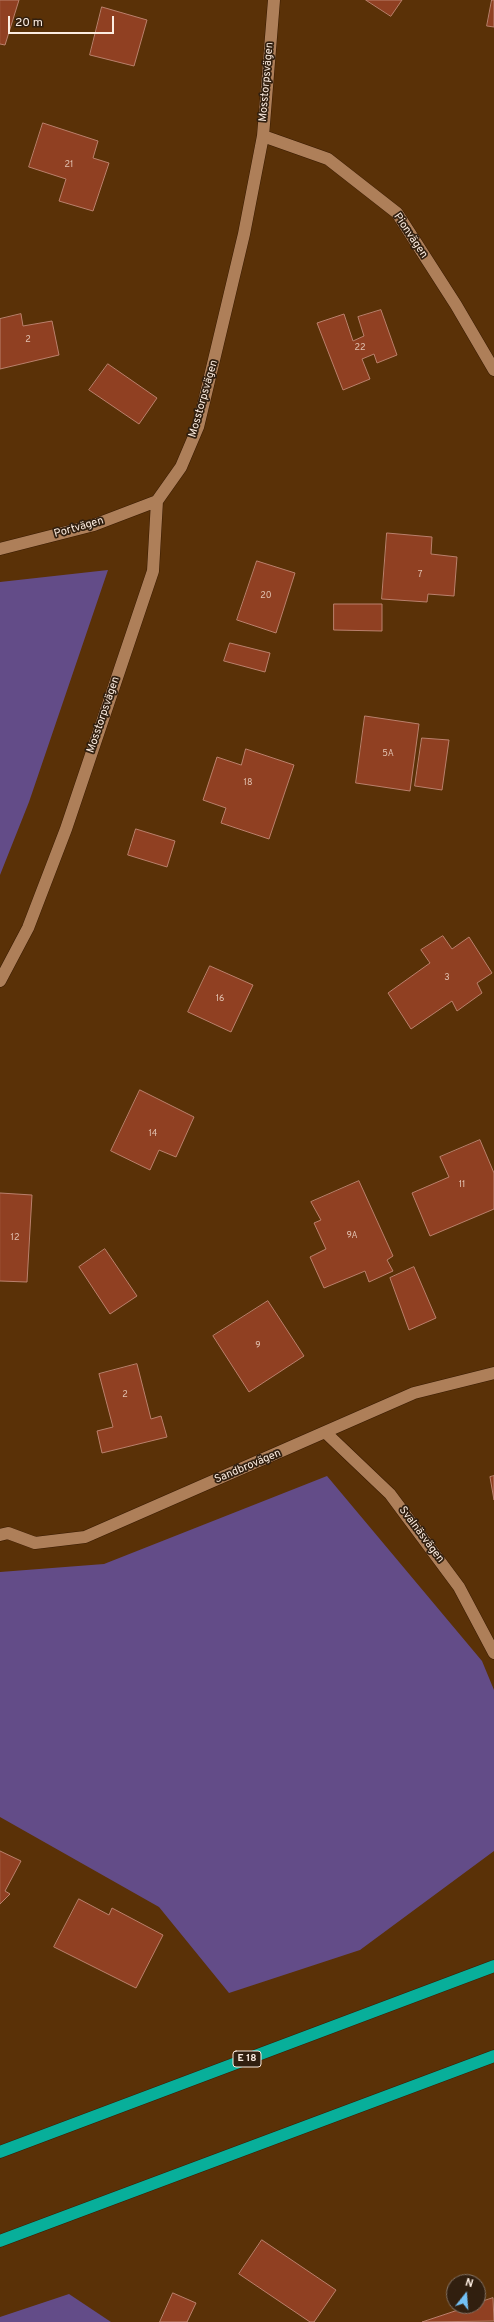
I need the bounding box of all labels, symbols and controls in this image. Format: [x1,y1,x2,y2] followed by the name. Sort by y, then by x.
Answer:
[10,8,116,34] scale bar
[15,15,43,31] text: 20 m
[257,42,277,122] street label: Mosstorpsvägen
[65,160,73,170] house number: 21
[390,211,430,261] street label: Pionvägen
[25,335,31,345] house number: 2
[354,343,366,353] house number: 22
[187,359,221,439] street label: Mosstorpsvägen
[53,515,105,541] street label: Portvägen
[418,570,422,580] house number: 7
[260,591,272,601] house number: 20
[85,675,123,755] street label: Mosstorpsvägen
[382,749,394,759] house number: 5A
[244,778,252,788] house number: 18
[444,973,450,983] house number: 3
[216,994,224,1004] house number: 16
[149,1129,157,1139] house number: 14
[459,1180,465,1190] house number: 11
[346,1231,358,1241] house number: 9A
[11,1233,19,1243] house number: 12
[255,1341,261,1351] house number: 9
[122,1390,128,1400] house number: 2
[213,1447,283,1487] street label: Sandbrovägen
[396,1504,446,1566] street label: Svalnäsvägen
[233,2051,261,2067] road number: E 18
[446,2274,486,2314] north arrow
[463,2276,475,2291] text: N

